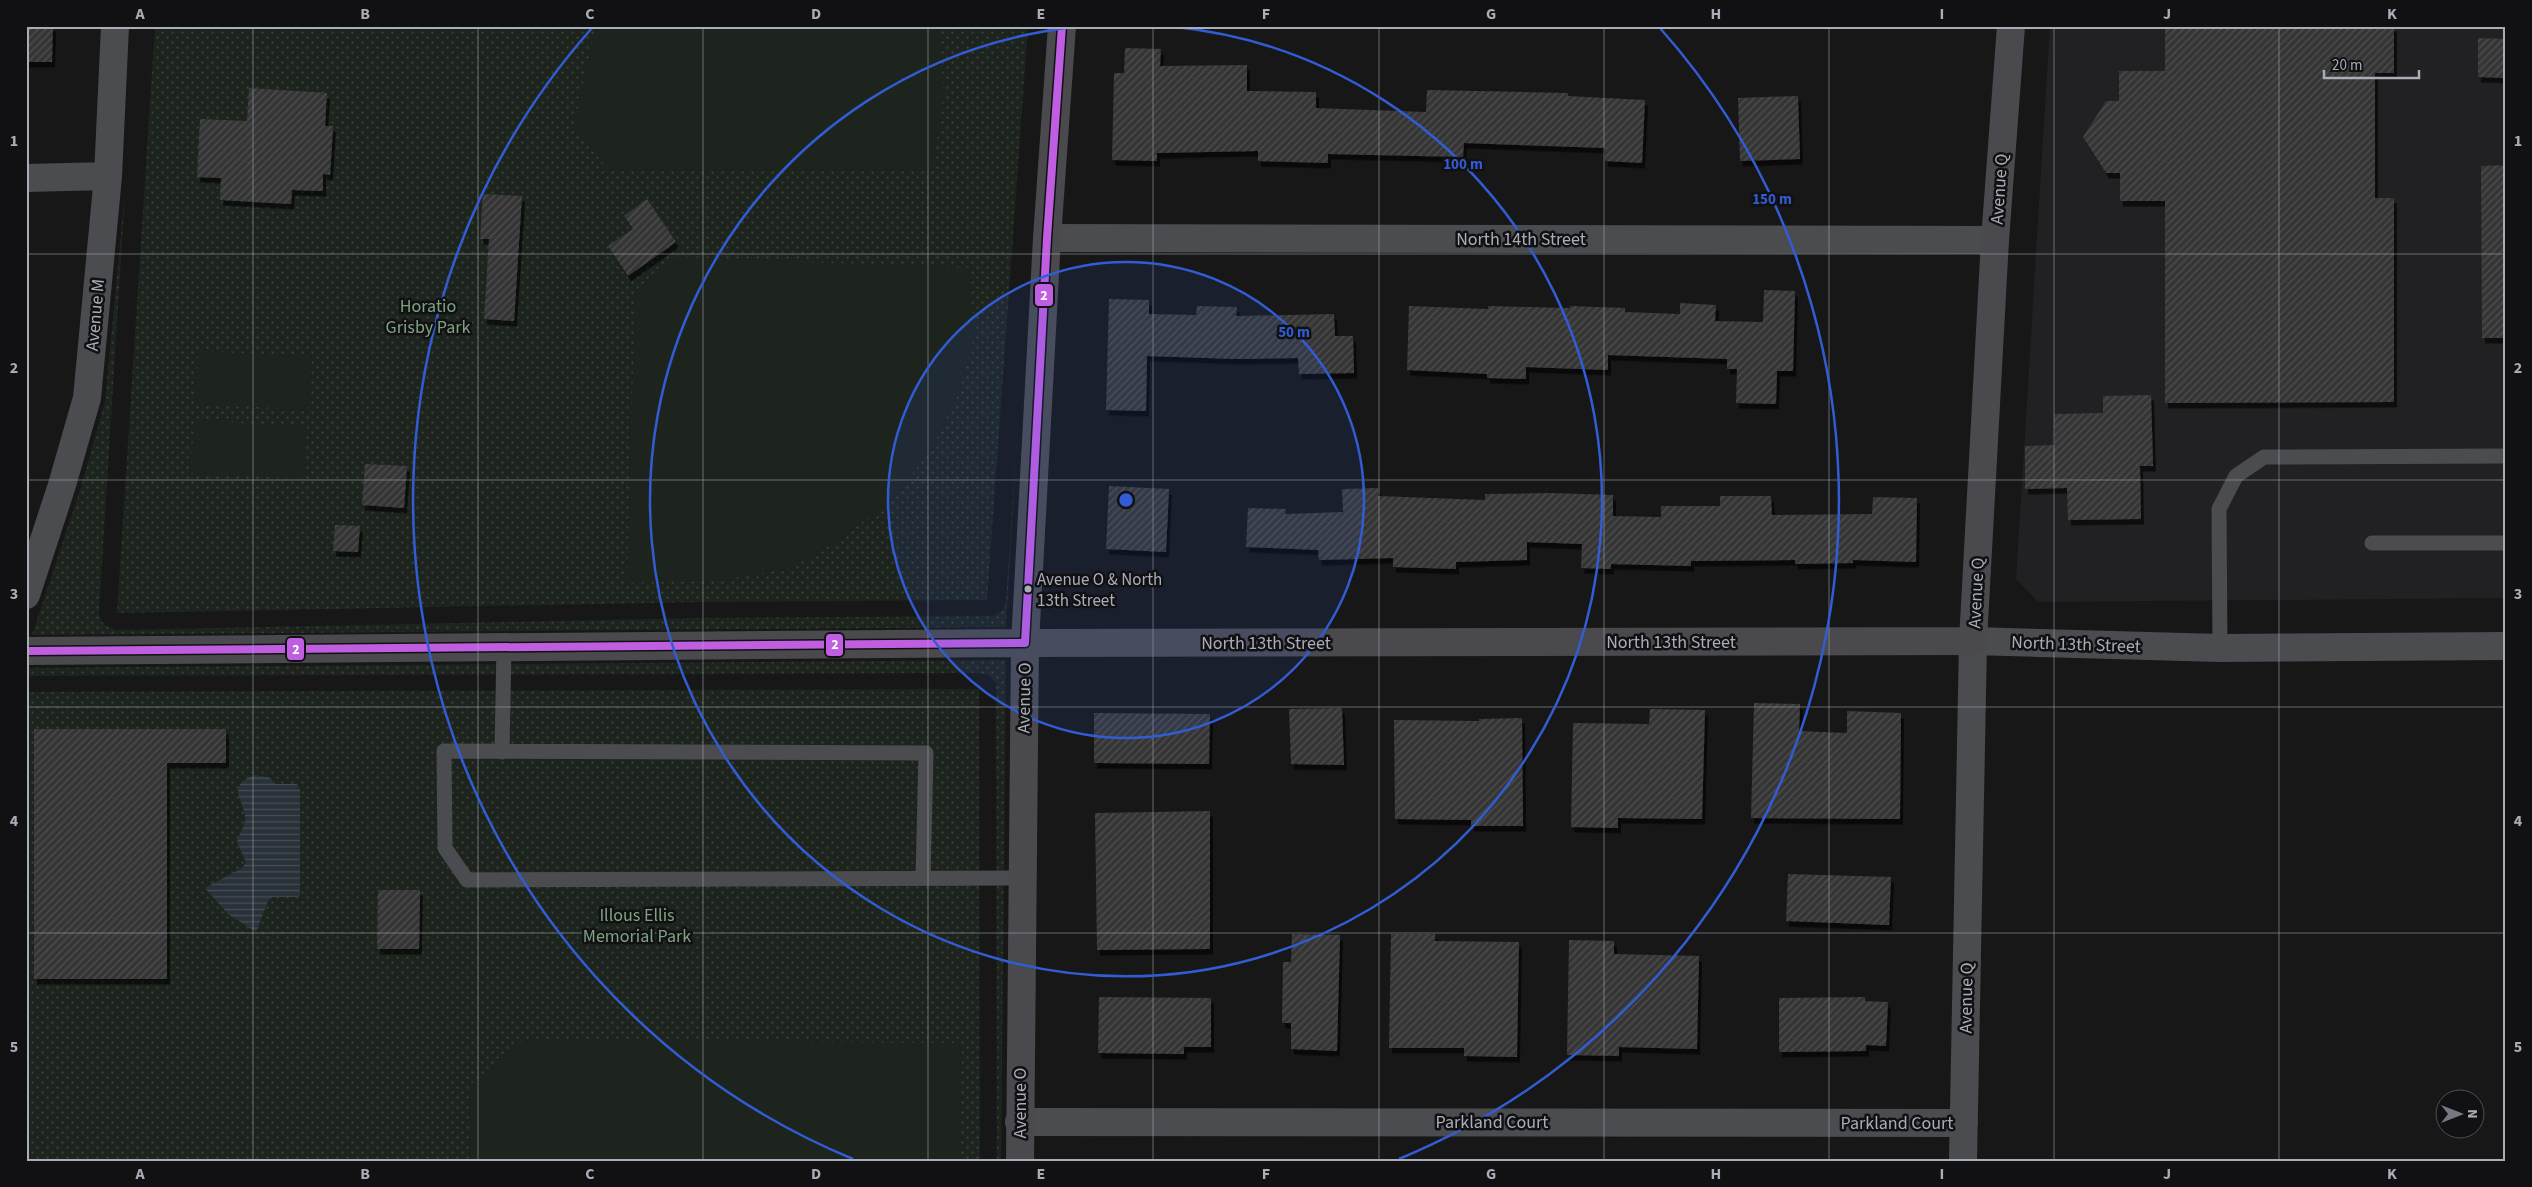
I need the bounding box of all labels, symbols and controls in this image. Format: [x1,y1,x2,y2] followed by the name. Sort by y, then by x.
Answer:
[134,3,145,25] text: A
[360,3,370,25] text: B
[585,3,595,25] text: C
[811,3,821,25] text: D
[1037,3,1045,25] text: E
[1262,3,1270,25] text: F
[1486,3,1496,25] text: G
[1711,3,1721,25] text: H
[1940,3,1944,25] text: I
[2163,3,2171,25] text: J
[2387,3,2397,25] text: K
[2324,48,2420,80] scale bar
[2332,55,2362,76] text: 20 m
[10,130,18,152] text: 1
[2514,130,2522,152] text: 1
[1985,153,2014,225] street label: Avenue Q
[1443,154,1483,175] text: 100 m
[1752,189,1792,210] text: 150 m
[1456,227,1586,252] street label: North 14th Street
[80,278,111,352] street label: Avenue M
[1034,283,1054,307] line badge: 2
[1040,286,1048,306] text: 2
[386,294,471,340] park label: Horatio Grisby Park
[1278,322,1310,343] text: 50 m
[10,357,18,379] text: 2
[2514,357,2522,379] text: 2
[1117,491,1135,509] centre of rings
[1962,557,1991,629] street label: Avenue Q
[1037,568,1162,613] place label: Avenue O & North 13th Street
[10,583,18,605] text: 3
[2514,583,2522,605] text: 3
[1023,584,1033,594] marker: Avenue O & North 13th Street
[1606,630,1736,655] street label: North 13th Street
[2011,630,2141,659] street label: North 13th Street
[1201,631,1331,656] street label: North 13th Street
[825,633,844,657] line badge: 2
[831,635,839,655] text: 2
[286,637,305,661] line badge: 2
[292,640,300,660] text: 2
[1011,662,1038,734] street label: Avenue O
[10,810,19,832] text: 4
[2514,810,2523,832] text: 4
[583,903,691,949] park label: Illous Ellis Memorial Park
[1953,962,1980,1034] street label: Avenue Q
[10,1036,18,1058] text: 5
[2514,1036,2522,1058] text: 5
[1008,1067,1033,1139] street label: Avenue O
[2434,1090,2484,1140] north arrow
[2462,1109,2482,1119] text: N
[1436,1110,1548,1135] street label: Parkland Court
[1841,1111,1953,1136] street label: Parkland Court
[134,1163,145,1185] text: A
[360,1163,370,1185] text: B
[585,1163,595,1185] text: C
[811,1163,821,1185] text: D
[1037,1163,1045,1185] text: E
[1262,1163,1270,1185] text: F
[1486,1163,1496,1185] text: G
[1711,1163,1721,1185] text: H
[1940,1163,1944,1185] text: I
[2163,1163,2171,1185] text: J
[2387,1163,2397,1185] text: K

